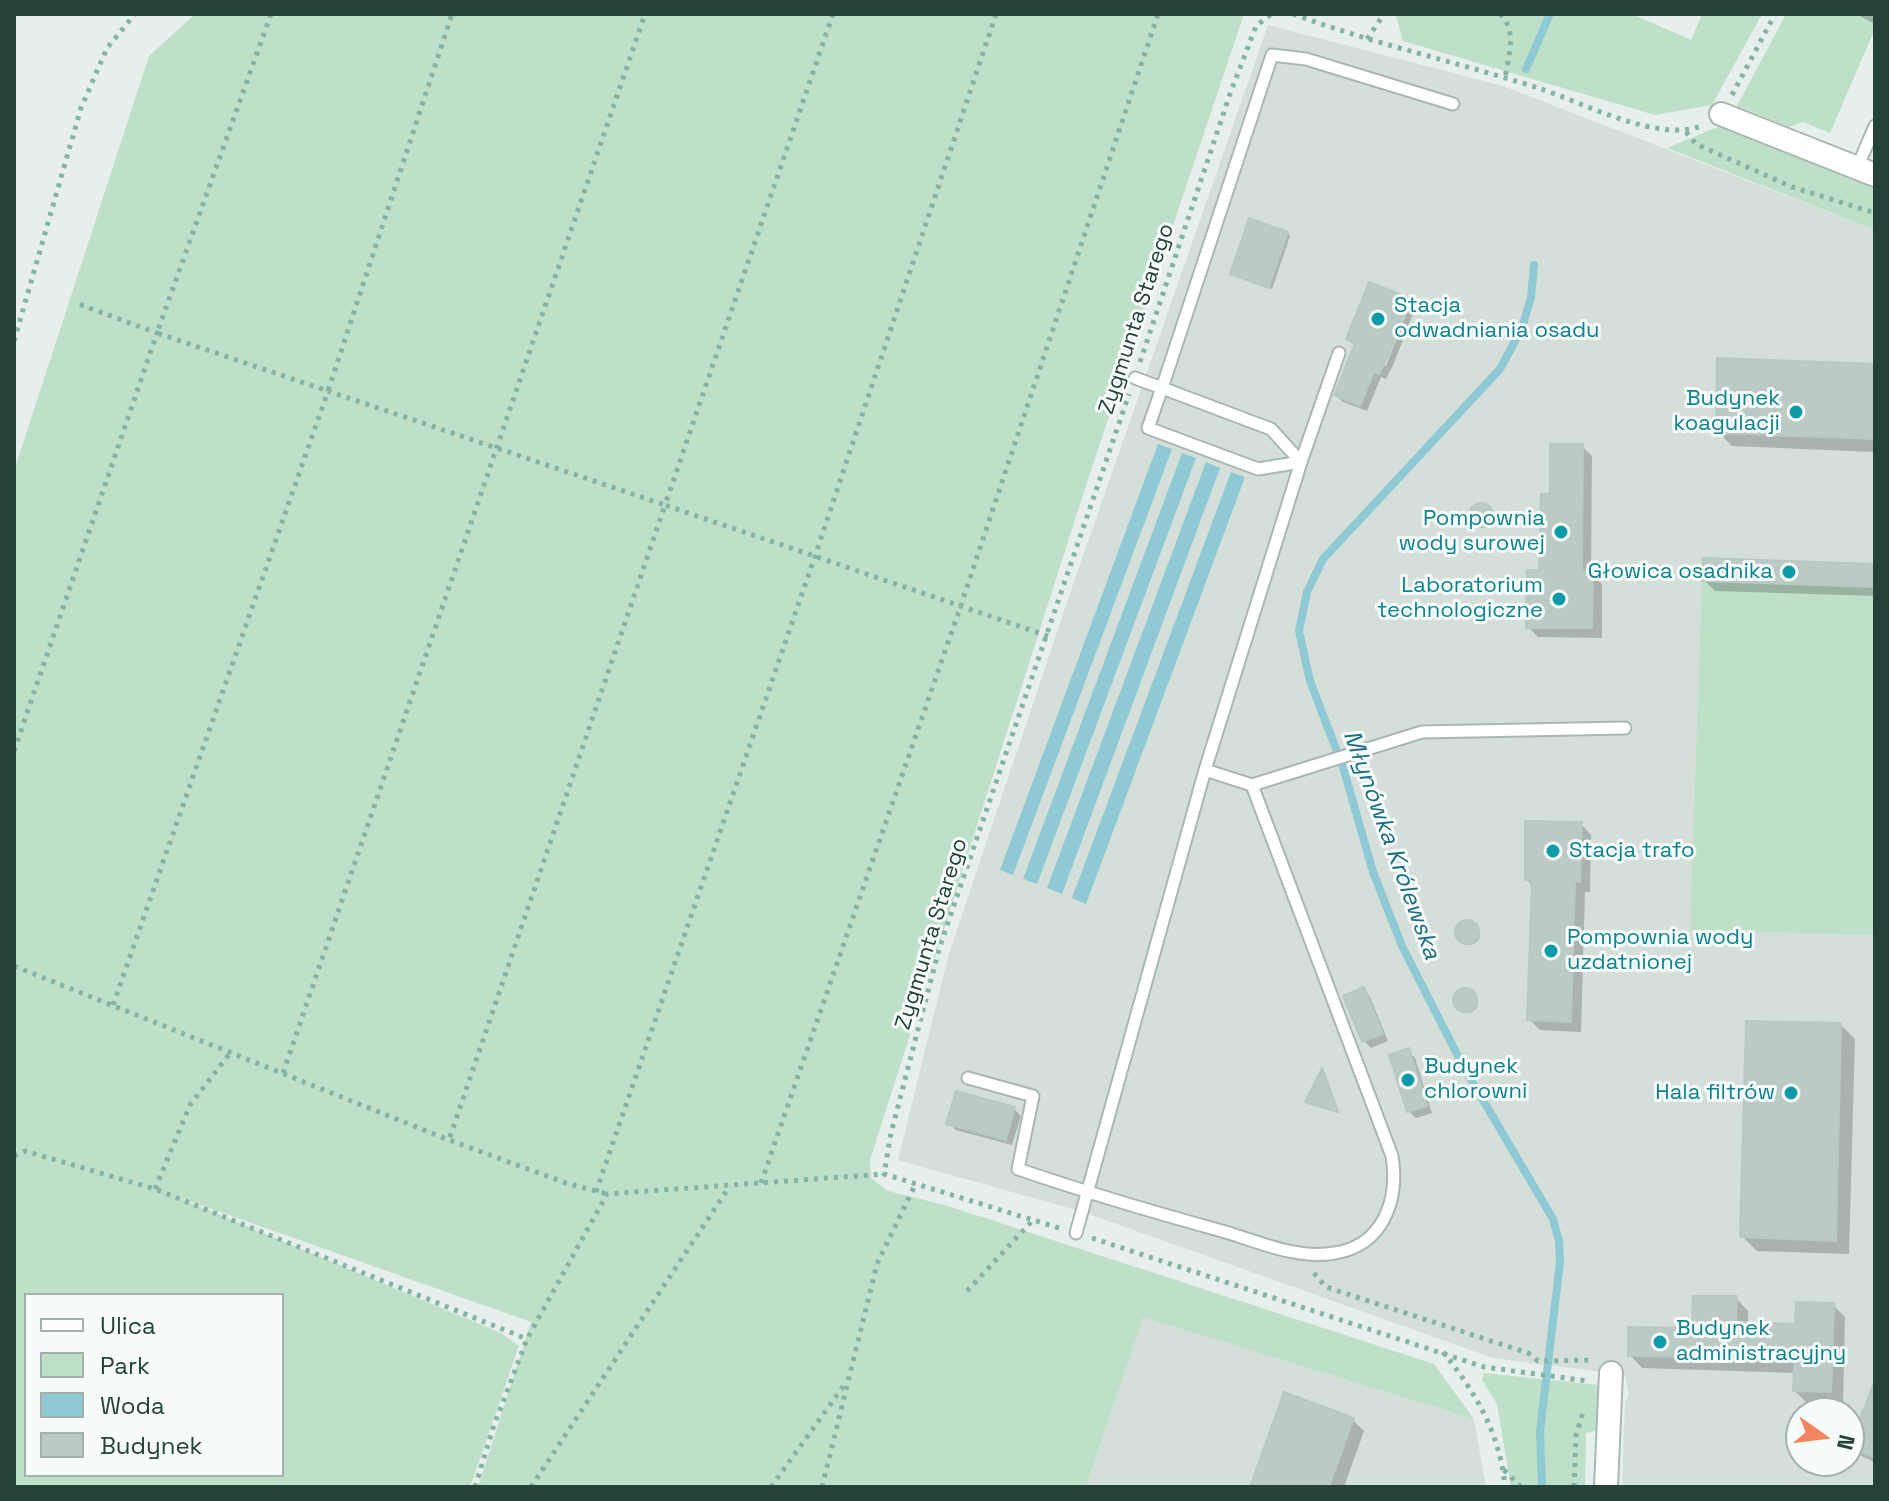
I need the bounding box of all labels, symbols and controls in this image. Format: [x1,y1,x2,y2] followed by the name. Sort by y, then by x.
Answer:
[1094,220,1180,418] street label: Zygmunta Starego
[1394,293,1600,344] place label: Stacja odwadniania osadu
[1369,310,1387,328] marker: Stacja odwadniania osadu
[1673,386,1780,438] place label: Budynek koagulacji
[1787,403,1805,421] marker: Budynek koagulacji
[1399,506,1545,558] place label: Pompownia wody surowej
[1552,523,1570,541] marker: Pompownia wody surowej
[1588,559,1773,585] place label: Głowica osadnika
[1780,563,1798,581] marker: Głowica osadnika
[1377,573,1543,624] place label: Laboratorium technologiczne
[1550,590,1568,608] marker: Laboratorium technologiczne
[1336,727,1446,963] water label: Młynówka Królewska
[890,835,974,1033] street label: Zygmunta Starego
[1569,838,1695,864] place label: Stacja trafo
[1544,842,1562,860] marker: Stacja trafo
[1567,925,1753,976] place label: Pompownia wody uzdatnionej
[1542,942,1560,960] marker: Pompownia wody uzdatnionej
[1424,1054,1527,1106] place label: Budynek chlorowni
[1399,1071,1417,1089] marker: Budynek chlorowni
[1655,1080,1775,1106] place label: Hala filtrów
[1782,1084,1800,1102] marker: Hala filtrów
[24,1293,284,1477] legend
[100,1310,156,1341] text: Ulica
[1676,1316,1846,1368] place label: Budynek administracyjny
[1651,1333,1669,1351] marker: Budynek administracyjny
[100,1350,150,1381] text: Park
[100,1390,165,1421] text: Woda
[1785,1397,1865,1477] north arrow
[100,1430,203,1461] text: Budynek
[1831,1432,1862,1453] text: N

